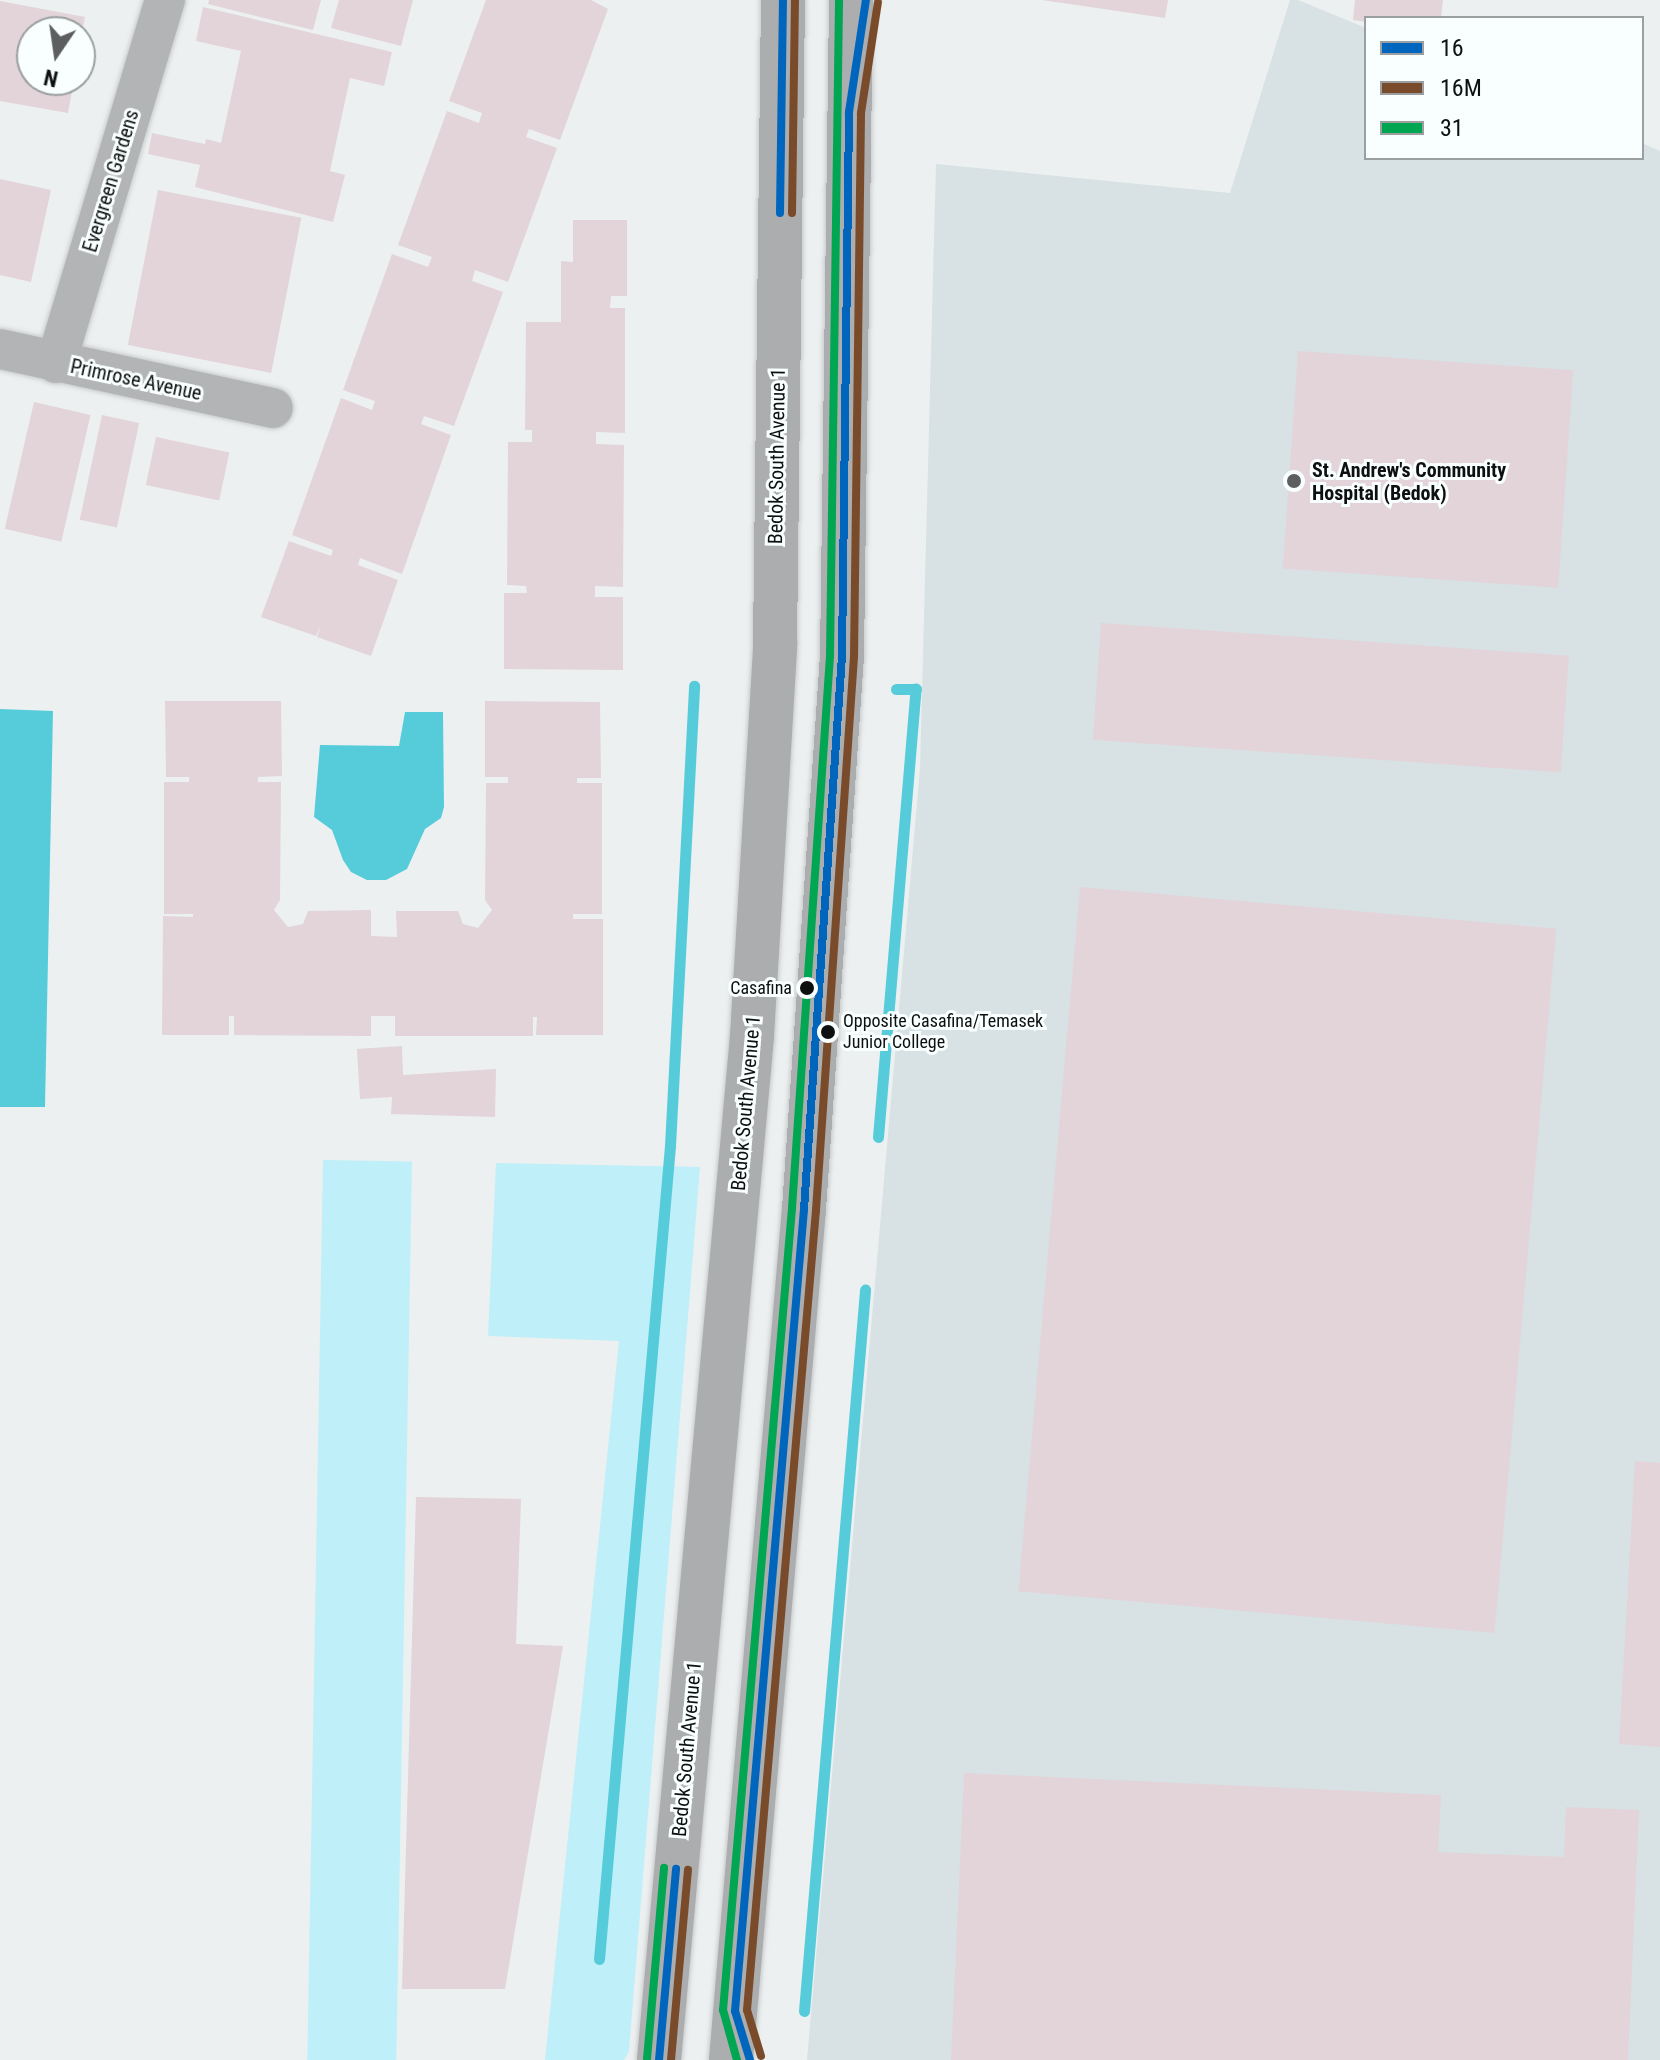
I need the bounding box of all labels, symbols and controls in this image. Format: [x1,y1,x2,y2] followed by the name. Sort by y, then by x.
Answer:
[16,16,96,96] north arrow
[1364,16,1644,160] legend
[1440,34,1464,62] text: 16
[42,64,60,92] text: N
[1440,74,1482,102] text: 16M
[78,107,144,255] street label: Evergreen Gardens
[1440,114,1464,142] text: 31
[68,354,204,406] street label: Primrose Avenue
[763,368,791,544] street label: Bedok South Avenue 1
[1312,458,1506,505] place label: St. Andrew's Community Hospital (Bedok)
[1283,470,1305,492] marker: St. Andrew's Community Hospital (Bedok)
[730,977,792,999] place label: Casafina
[799,980,815,996] marker: Casafina
[843,1011,1043,1054] place label: Opposite Casafina/Temasek Junior College
[726,1014,766,1192] street label: Bedok South Avenue 1
[820,1024,836,1040] marker: Opposite Casafina/Temasek Junior College
[667,1660,707,1838] street label: Bedok South Avenue 1

